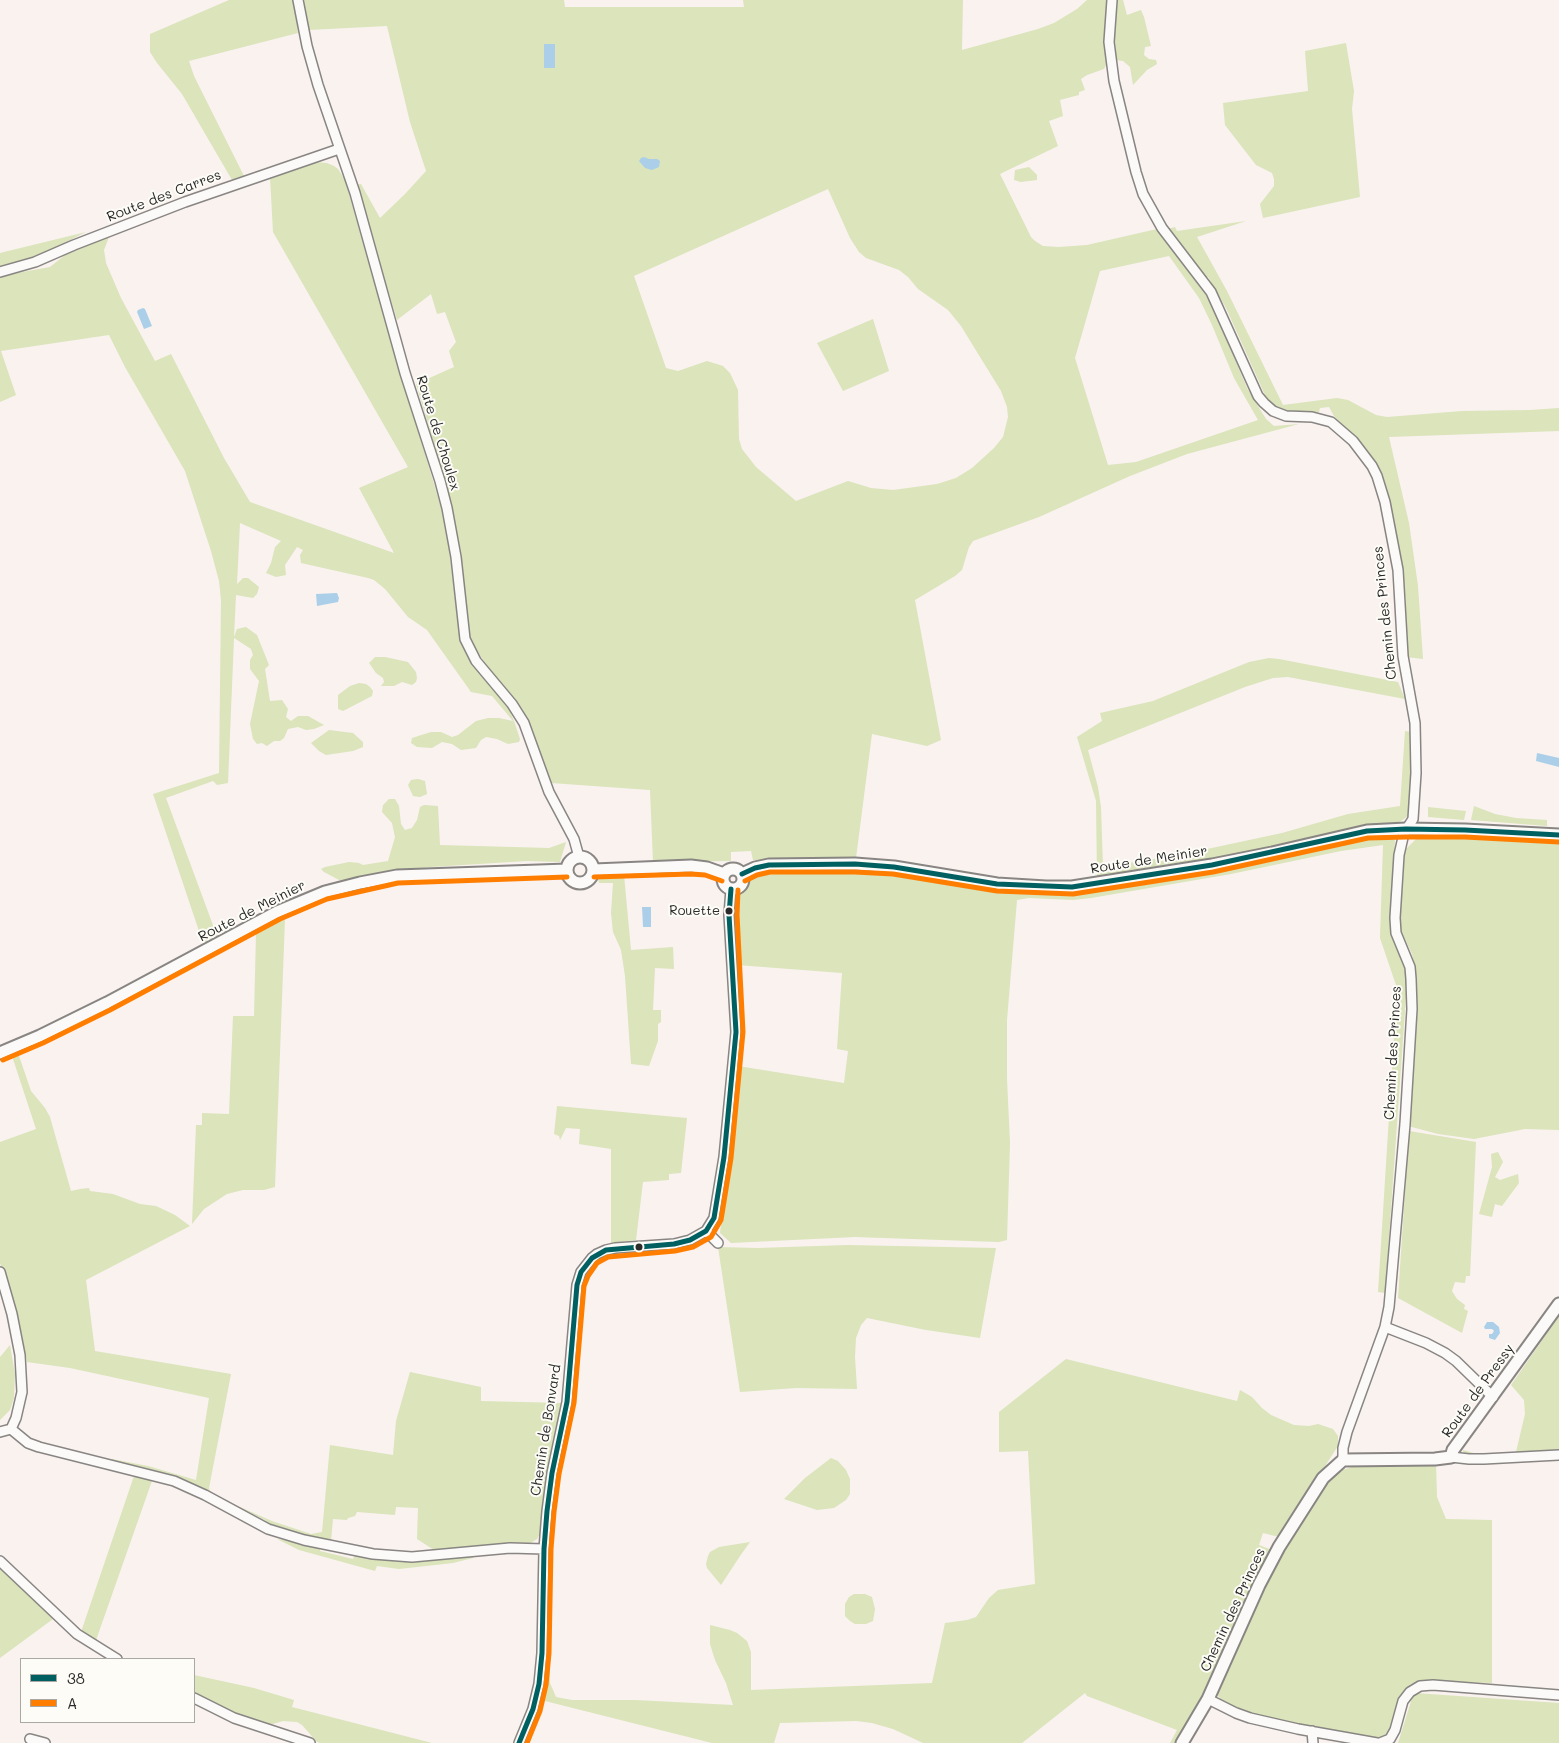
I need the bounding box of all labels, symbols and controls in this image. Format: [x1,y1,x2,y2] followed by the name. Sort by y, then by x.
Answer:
[104,166,224,226] street label: Route des Carres
[413,373,463,493] street label: Route de Choulex
[1370,545,1400,681] street label: Chemin des Princes
[1089,842,1209,878] street label: Route de Meinier
[196,877,308,945] street label: Route de Meinier
[669,903,720,919] place label: Rouette
[724,906,734,916] marker: Rouette
[1381,985,1405,1121] street label: Chemin des Princes
[634,1242,644,1252] unlabelled marker
[1438,1341,1518,1441] street label: Route de Pressy
[527,1363,565,1497] street label: Chemin de Bonvard
[1197,1546,1269,1674] street label: Chemin des Princes
[20,1658,195,1723] legend
[67,1668,85,1688] text: 38
[67,1693,77,1713] text: A

